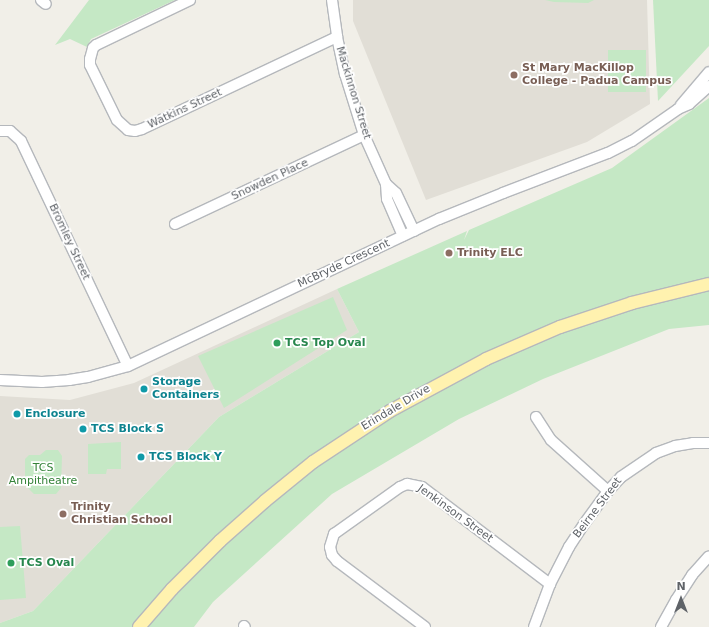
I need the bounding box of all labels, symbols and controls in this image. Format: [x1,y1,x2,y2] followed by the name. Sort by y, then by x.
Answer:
[333,45,373,141] street label: Mackinnon Street
[522,62,672,88] place label: St Mary MacKillop College - Padua Campus
[509,70,519,80] marker: St Mary MacKillop College - Padua Campus
[146,86,224,132] street label: Watkins Street
[230,156,310,204] street label: Snowden Place
[46,202,92,282] street label: Bromley Street
[296,237,392,291] street label: McBryde Crescent
[457,246,523,260] place label: Trinity ELC
[444,248,454,258] marker: Trinity ELC
[285,336,366,350] place label: TCS Top Oval
[272,338,282,348] marker: TCS Top Oval
[152,376,219,402] place label: Storage Containers
[359,382,433,434] street label: Erindale Drive
[139,384,149,394] marker: Storage Containers
[25,407,85,421] place label: Enclosure
[12,409,22,419] marker: Enclosure
[91,422,164,436] place label: TCS Block S
[78,424,88,434] marker: TCS Block S
[149,450,222,464] place label: TCS Block Y
[136,452,146,462] marker: TCS Block Y
[9,462,77,488] park label: TCS Ampitheatre
[571,475,625,541] street label: Beirne Street
[415,482,495,546] street label: Jenkinson Street
[71,501,172,527] place label: Trinity Christian School
[58,509,68,519] marker: Trinity Christian School
[19,556,74,570] place label: TCS Oval
[6,558,16,568] marker: TCS Oval
[661,579,701,619] north arrow
[676,580,686,593] text: N

